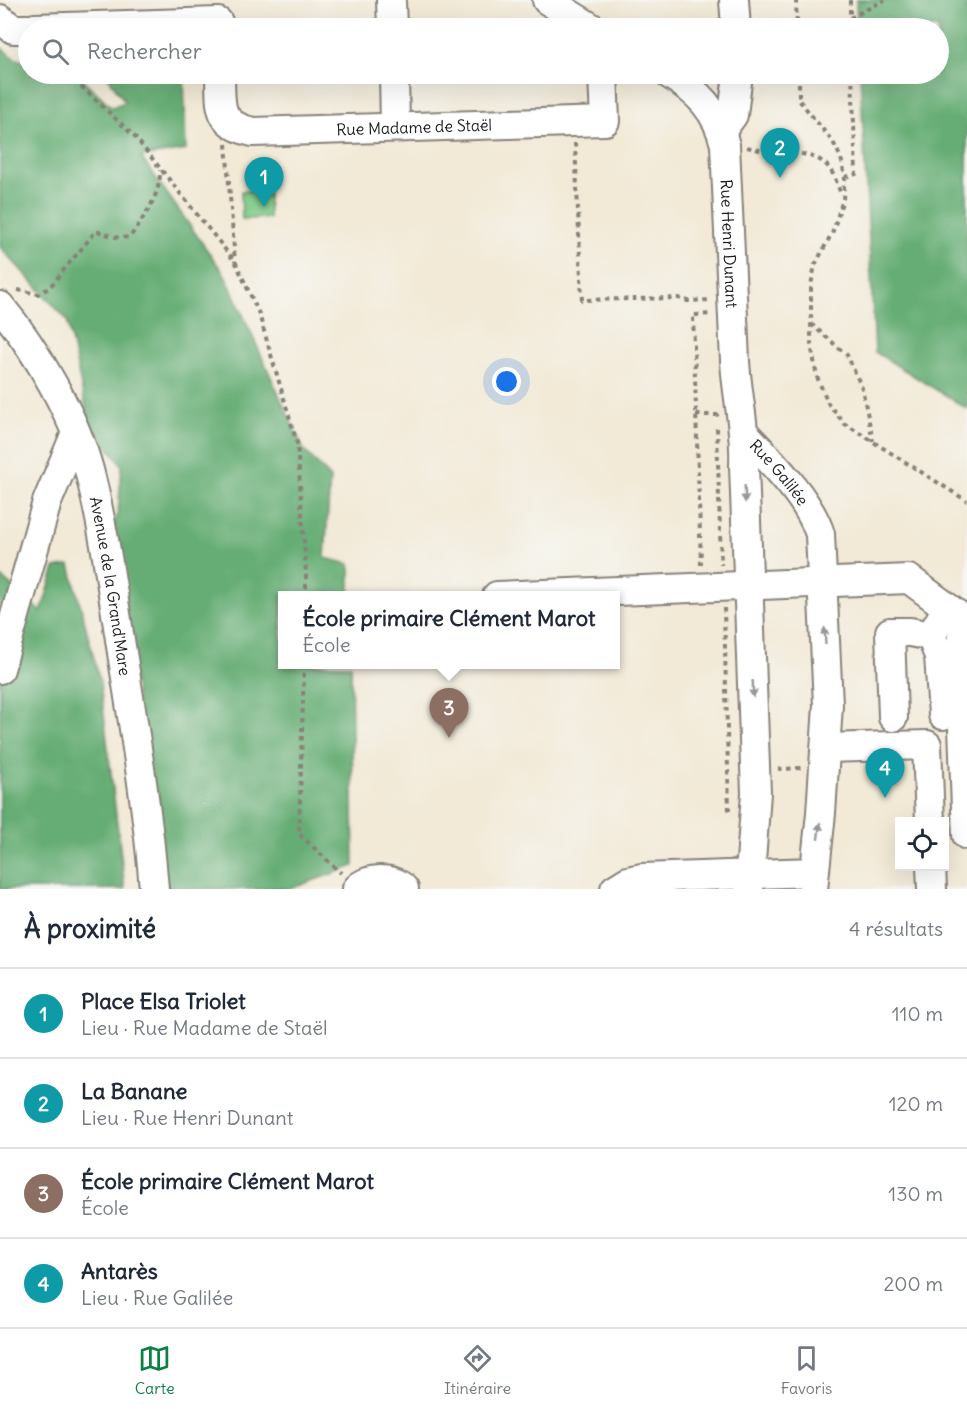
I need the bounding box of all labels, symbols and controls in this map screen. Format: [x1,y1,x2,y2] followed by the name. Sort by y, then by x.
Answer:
[18,18,949,84] search box
[39,35,72,68] icon: search
[87,37,202,65] text: Rechercher
[336,115,492,139] street label: Rue Madame de Staël
[760,128,800,178] pin: 2
[244,158,284,207] pin: 1
[716,179,742,309] street label: Rue Henri Dunant
[492,367,521,396] your location
[746,435,813,509] street label: Rue Galilée
[741,484,750,503] one-way arrow
[86,495,135,677] street label: Avenue de la Grand'Mare
[278,591,620,669] popup
[303,604,595,632] text: École primaire Clément Marot
[820,627,829,646] one-way arrow
[303,632,350,657] text: École
[748,679,758,698] one-way arrow
[430,688,468,738] pin: 3
[866,748,904,798] pin: 4
[895,817,949,871] map controls
[895,817,949,871] button: locate
[815,821,824,840] one-way arrow
[24,912,156,945] text: À proximité
[849,916,943,941] text: 4 résultats
[81,987,246,1015] text: Place Elsa Triolet
[40,1001,47,1026] text: 1
[892,1001,943,1026] text: 110 m
[81,1015,327,1040] text: Lieu · Rue Madame de Staël
[81,1077,187,1105] text: La Banane
[38,1091,49,1116] text: 2
[889,1091,943,1116] text: 120 m
[81,1105,293,1130] text: Lieu · Rue Henri Dunant
[81,1167,374,1195] text: École primaire Clément Marot
[38,1181,49,1206] text: 3
[888,1181,943,1206] text: 130 m
[81,1195,129,1220] text: École
[81,1257,158,1285] text: Antarès
[38,1271,49,1296] text: 4
[883,1271,943,1296] text: 200 m
[81,1285,233,1310] text: Lieu · Rue Galilée
[135,1342,175,1398] tab: Carte
[444,1342,511,1398] tab: Itinéraire
[781,1342,832,1398] tab: Favoris

